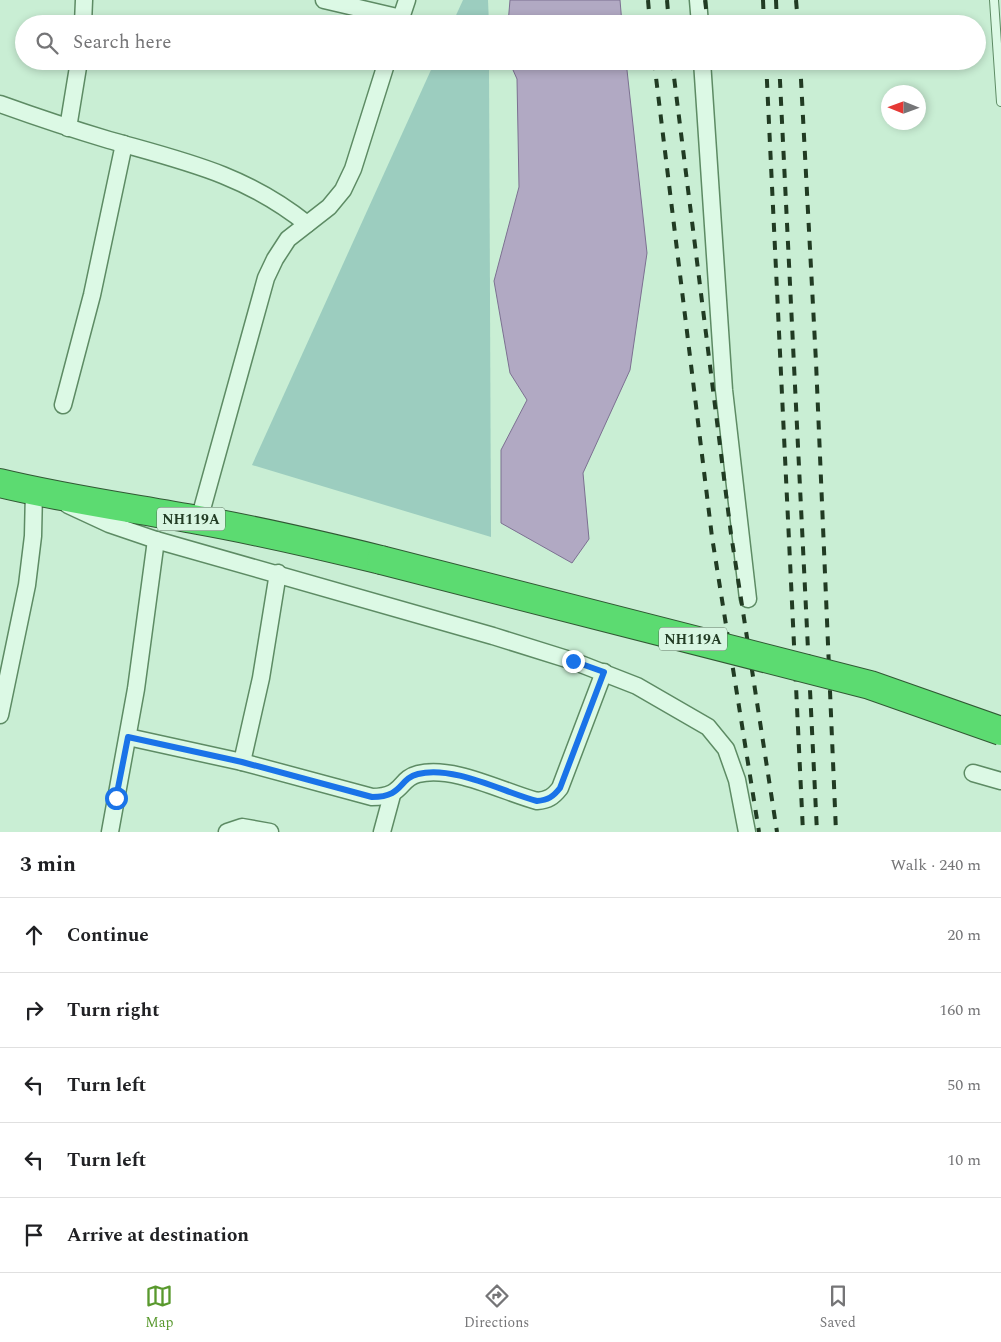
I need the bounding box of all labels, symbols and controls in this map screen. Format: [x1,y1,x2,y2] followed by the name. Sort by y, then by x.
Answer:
[15,15,986,70] search box
[73,28,172,57] text: Search here
[33,29,61,57] icon: search
[881,85,926,130] north arrow
[157,508,225,530] road number: NH119A
[659,628,727,650] road number: NH119A
[562,650,585,673] route end
[105,787,128,810] route start
[20,849,76,881] text: 3 min
[890,853,981,877] text: Walk · 240 m
[20,921,48,949] icon: ahead
[67,921,149,950] text: Continue
[947,923,981,947] text: 20 m
[20,996,48,1024] icon: right
[67,996,160,1025] text: Turn right
[939,998,981,1022] text: 160 m
[20,1071,48,1099] icon: left
[67,1071,146,1100] text: Turn left
[947,1073,981,1097] text: 50 m
[20,1146,48,1174] icon: left
[67,1146,146,1175] text: Turn left
[947,1148,981,1172] text: 10 m
[20,1221,48,1249] icon: arrive
[67,1221,249,1250] text: Arrive at destination
[145,1282,173,1333] tab: Map
[464,1282,529,1333] tab: Directions
[820,1282,856,1333] tab: Saved

